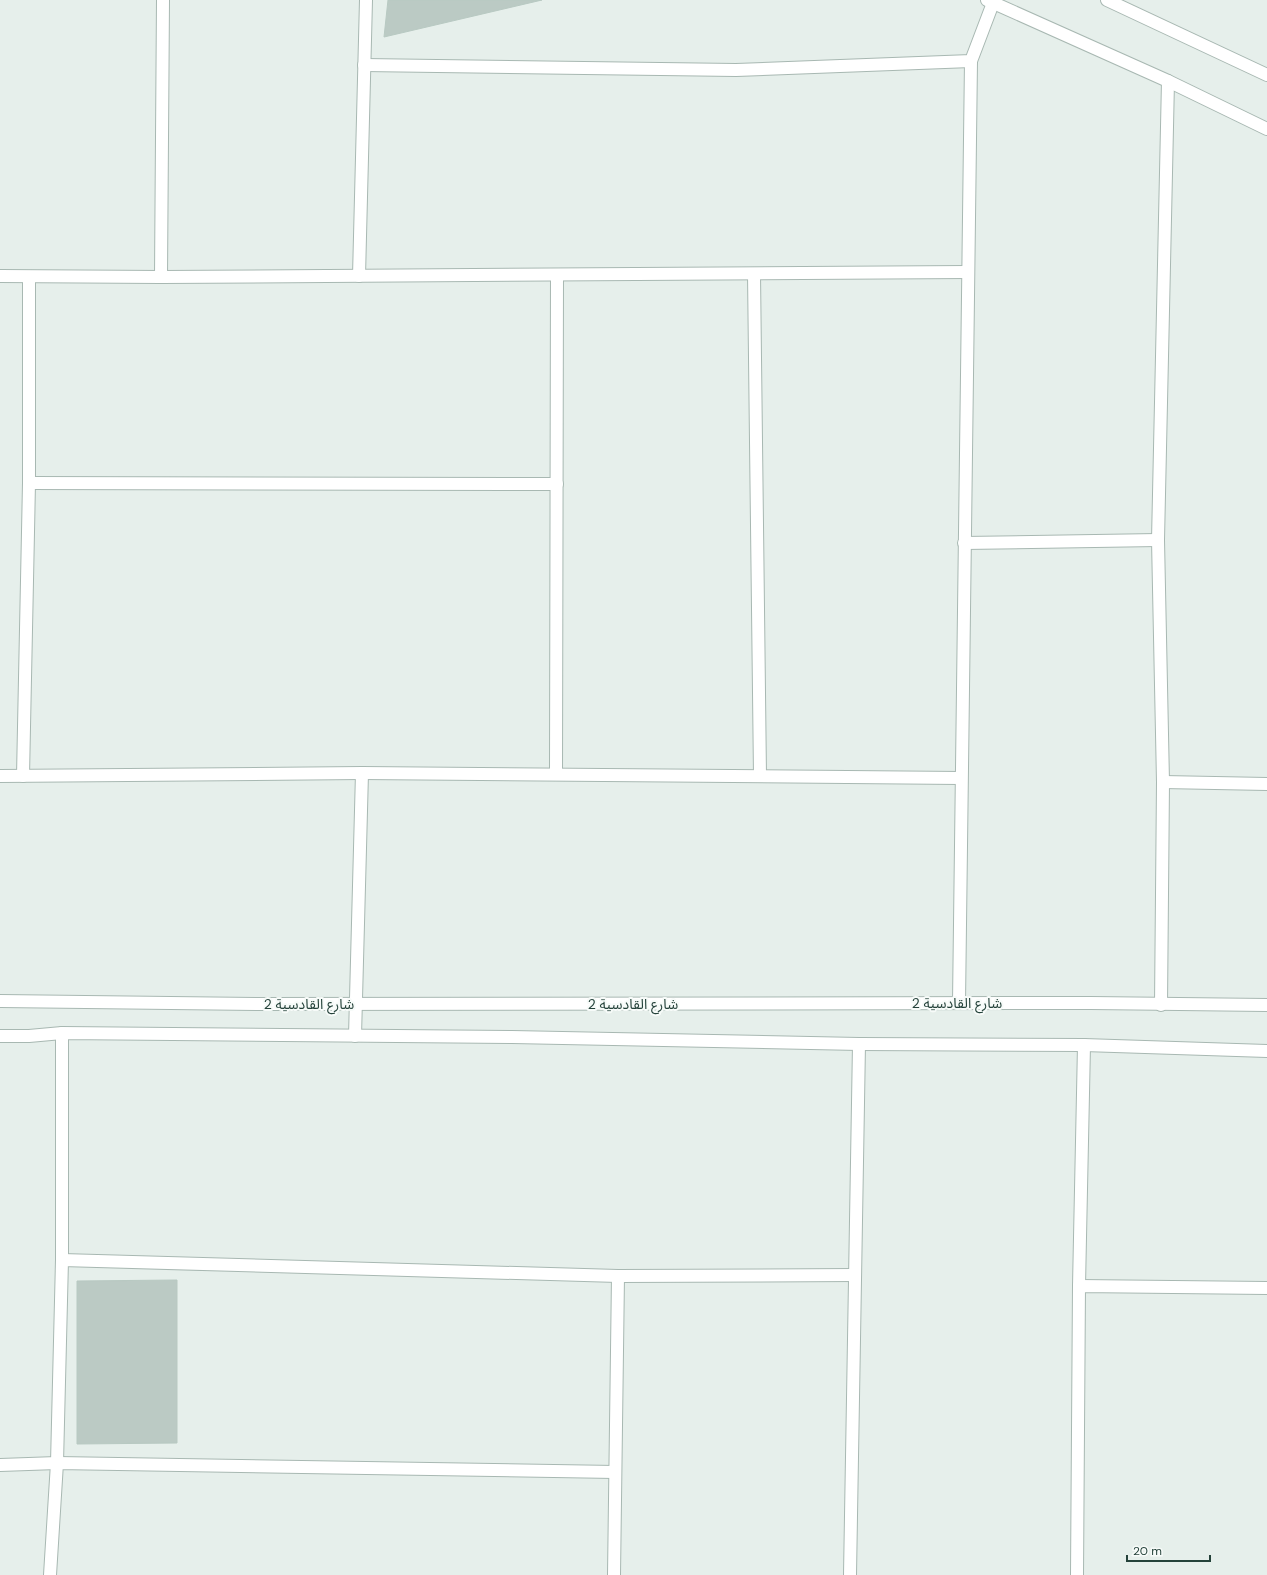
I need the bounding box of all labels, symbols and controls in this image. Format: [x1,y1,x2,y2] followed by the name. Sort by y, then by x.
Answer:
[912,994,1002,1014] street label: شارع القادسية 2
[264,995,354,1015] street label: شارع القادسية 2
[588,995,678,1015] street label: شارع القادسية 2
[1127,1537,1210,1563] scale bar
[1133,1543,1162,1559] text: 20 m

